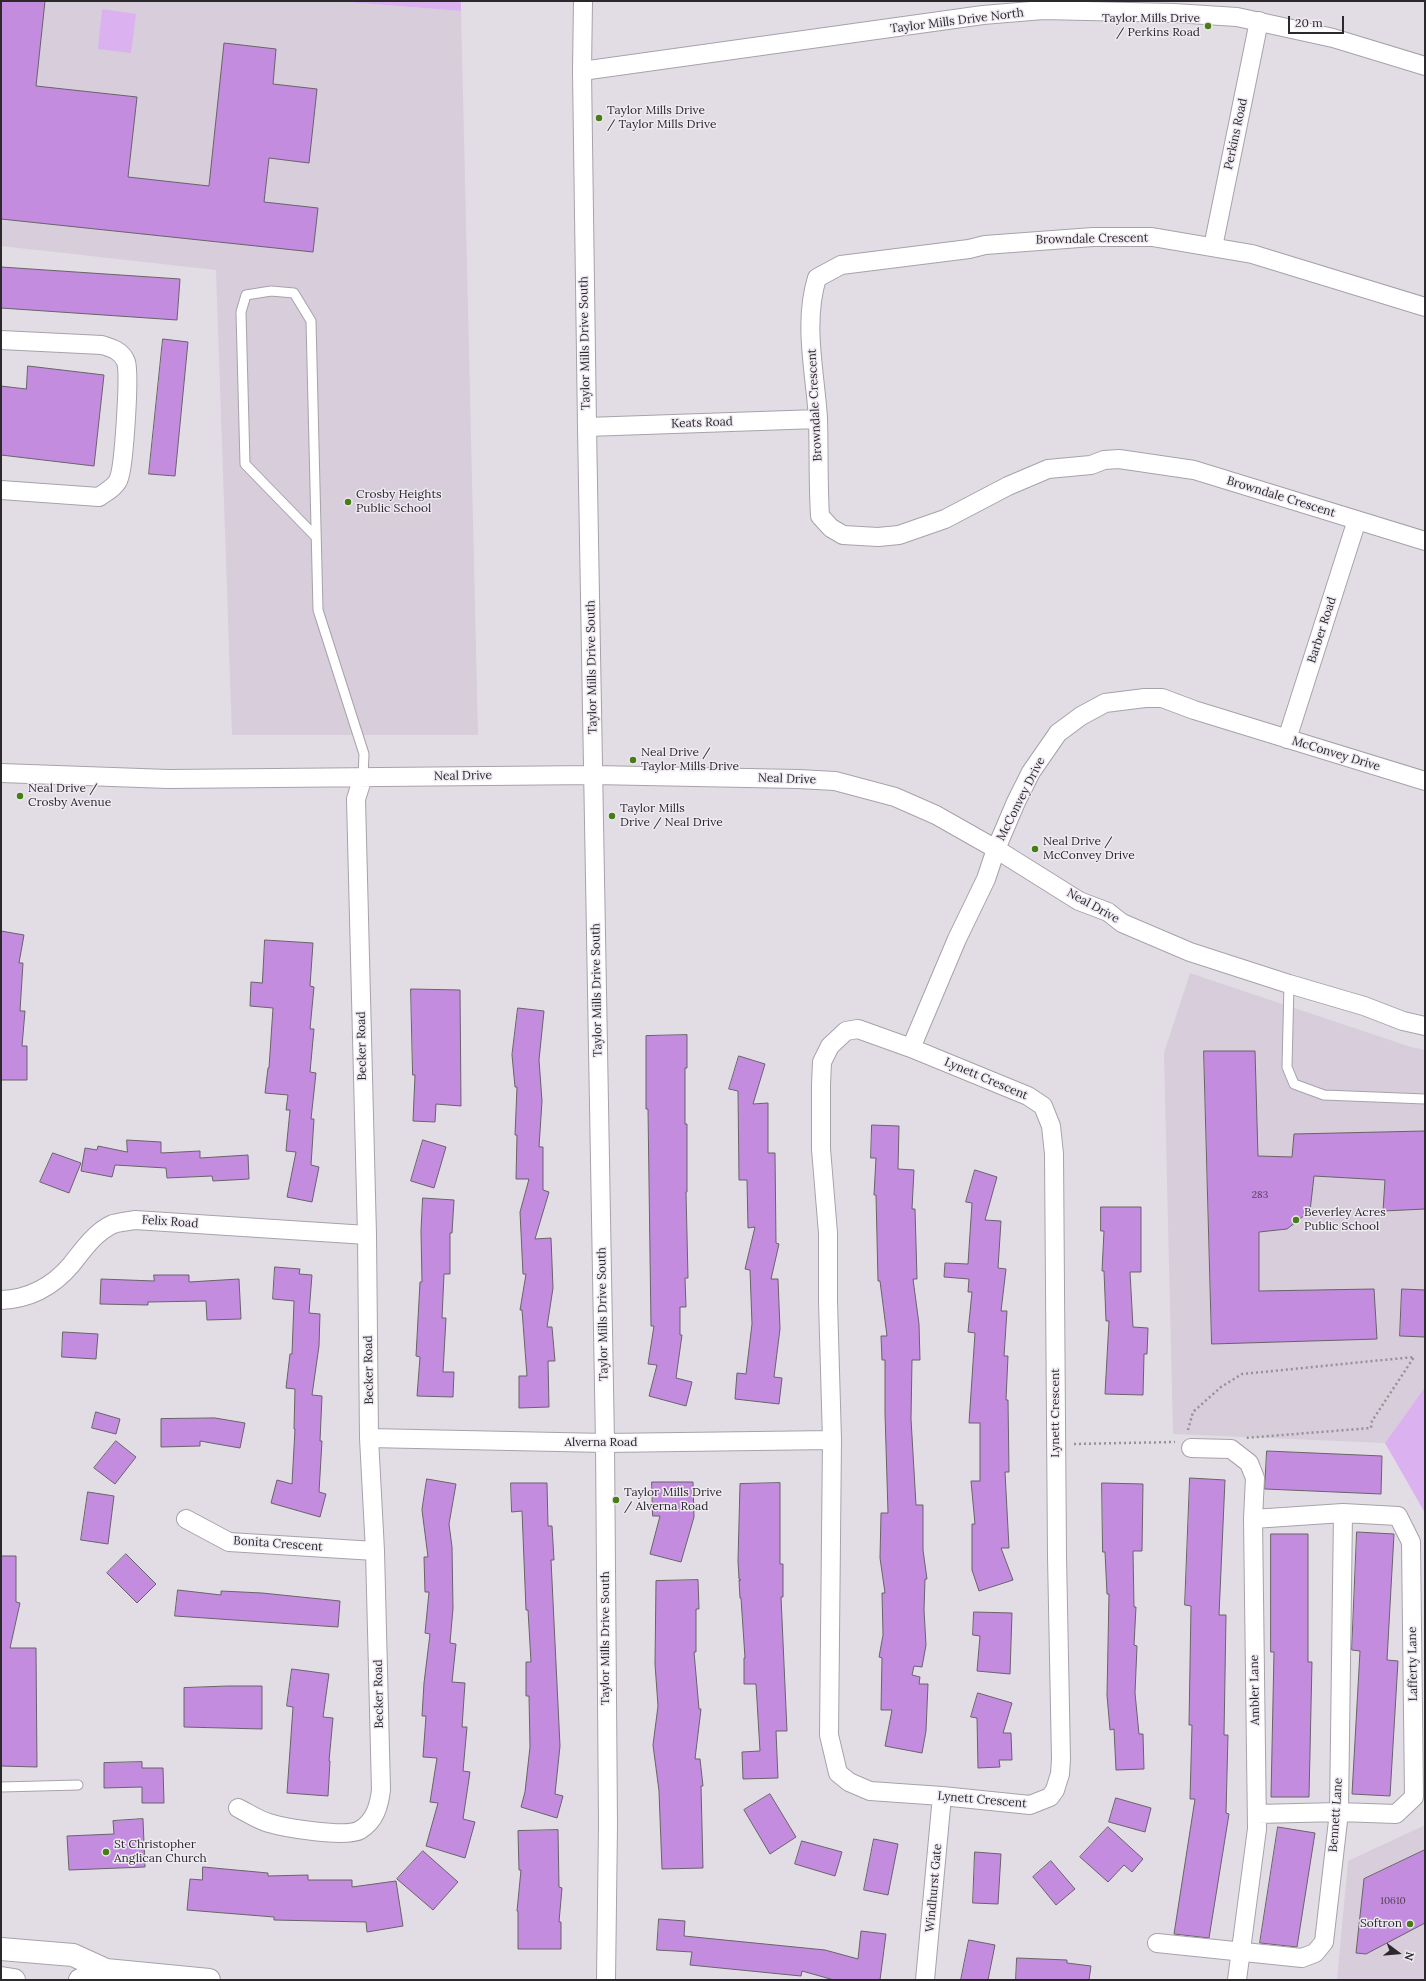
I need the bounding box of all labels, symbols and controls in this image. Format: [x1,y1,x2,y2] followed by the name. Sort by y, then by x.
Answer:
[889,6,1025,36] street label: Taylor Mills Drive North
[1290,8,1346,34] scale bar
[1102,12,1200,40] place label: Taylor Mills Drive / Perkins Road
[1295,15,1323,30] text: 20 m
[1203,21,1213,31] marker: Taylor Mills Drive / Perkins Road
[1221,97,1251,171] street label: Perkins Road
[607,104,716,132] place label: Taylor Mills Drive / Taylor Mills Drive
[594,113,604,123] marker: Taylor Mills Drive / Taylor Mills Drive
[1035,231,1149,247] street label: Browndale Crescent
[577,276,593,410] street label: Taylor Mills Drive South
[805,348,825,462] street label: Browndale Crescent
[671,415,733,431] street label: Keats Road
[1225,474,1337,520] street label: Browndale Crescent
[356,488,442,516] place label: Crosby Heights Public School
[343,497,353,507] marker: Crosby Heights Public School
[1305,595,1339,665] street label: Barber Road
[584,600,600,734] street label: Taylor Mills Drive South
[1290,734,1382,774] street label: McConvey Drive
[641,746,739,774] place label: Neal Drive / Taylor Mills Drive
[628,755,638,765] marker: Neal Drive / Taylor Mills Drive
[994,755,1048,843] street label: McConvey Drive
[434,768,492,784] street label: Neal Drive
[758,771,816,787] street label: Neal Drive
[28,782,111,810] place label: Neal Drive / Crosby Avenue
[15,791,25,801] marker: Neal Drive / Crosby Avenue
[620,802,723,830] place label: Taylor Mills Drive / Neal Drive
[607,811,617,821] marker: Taylor Mills Drive / Neal Drive
[1043,835,1135,863] place label: Neal Drive / McConvey Drive
[1030,844,1040,854] marker: Neal Drive / McConvey Drive
[1064,886,1122,926] street label: Neal Drive
[589,923,605,1057] street label: Taylor Mills Drive South
[354,1011,370,1081] street label: Becker Road
[942,1055,1030,1103] street label: Lynett Crescent
[1252,1189,1268,1201] house number: 283
[1304,1206,1386,1234] place label: Beverley Acres Public School
[141,1213,199,1231] street label: Felix Road
[1291,1215,1301,1225] marker: Beverley Acres Public School
[595,1247,611,1381] street label: Taylor Mills Drive South
[361,1335,377,1405] street label: Becker Road
[1049,1368,1063,1458] street label: Lynett Crescent
[565,1436,637,1450] street label: Alverna Road
[624,1486,722,1514] place label: Taylor Mills Drive / Alverna Road
[611,1495,621,1505] marker: Taylor Mills Drive / Alverna Road
[233,1534,323,1554] street label: Bonita Crescent
[599,1571,613,1705] street label: Taylor Mills Drive South
[1405,1627,1421,1701] street label: Lafferty Lane
[1247,1655,1263,1725] street label: Ambler Lane
[371,1659,387,1729] street label: Becker Road
[1326,1777,1346,1853] street label: Bennett Lane
[937,1789,1027,1811] street label: Lynett Crescent
[114,1838,207,1866] place label: St Christopher Anglican Church
[923,1843,945,1933] street label: Windhurst Gate
[101,1847,111,1857] marker: St Christopher Anglican Church
[1380,1895,1406,1907] house number: 10610
[1360,1917,1402,1931] place label: Softron
[1405,1919,1415,1929] marker: Softron
[1378,1933,1418,1973] north arrow
[1402,1950,1417,1962] text: N

